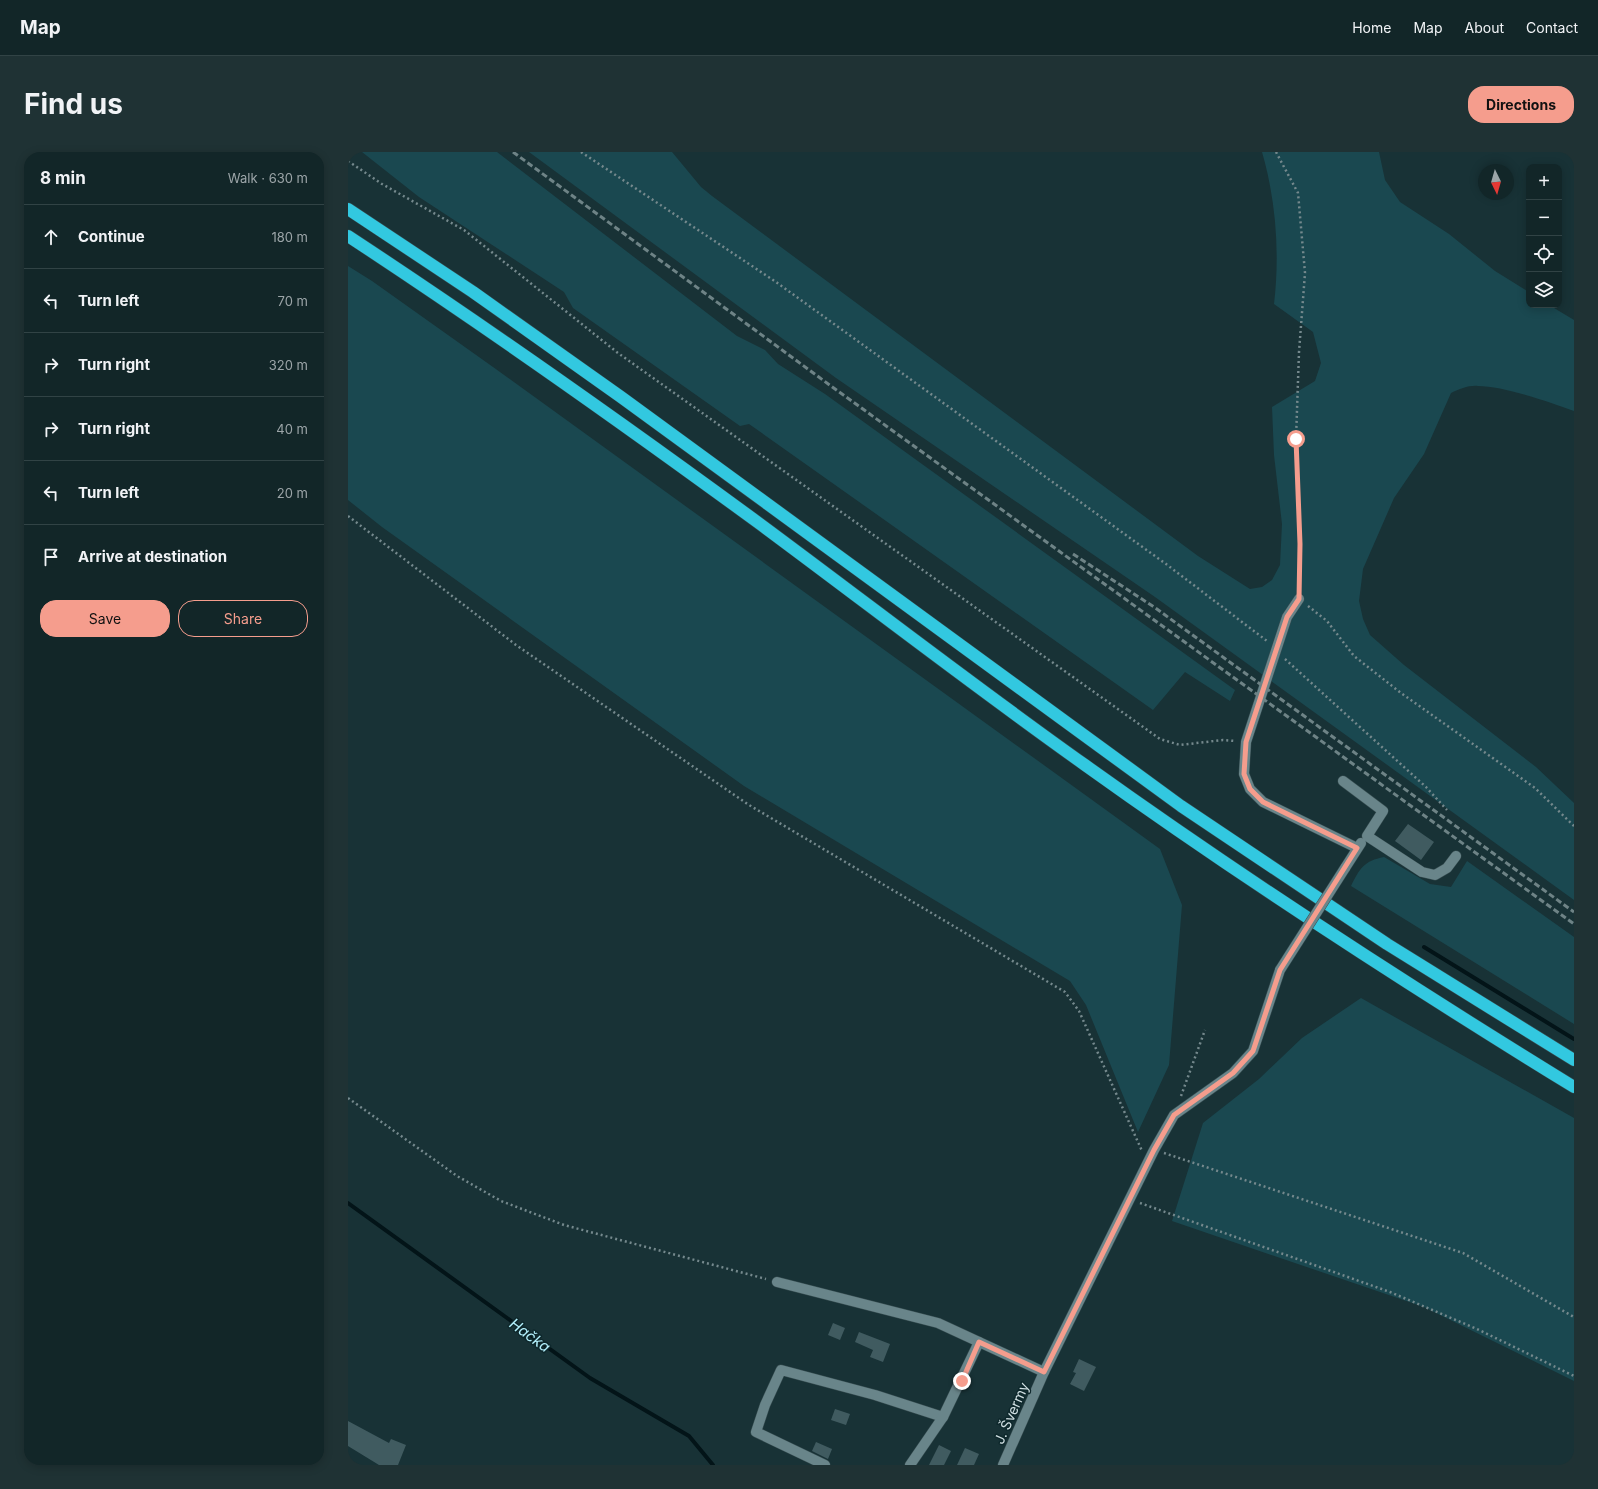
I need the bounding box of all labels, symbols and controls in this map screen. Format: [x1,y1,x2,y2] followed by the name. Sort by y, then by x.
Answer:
[20,16,61,39] text: Map
[1352,19,1391,36] text: Home
[1413,19,1443,36] text: Map
[1465,19,1504,36] text: About
[1526,19,1578,36] text: Contact
[1468,86,1574,123] button: Directions
[24,87,123,121] text: Find us
[1478,164,1514,200] north arrow
[1526,164,1562,308] map controls
[1526,164,1562,200] button: +
[40,168,86,188] text: 8 min
[228,170,308,186] text: Walk · 630 m
[1526,200,1562,236] button: −
[40,226,62,248] icon: ahead
[78,227,145,246] text: Continue
[271,229,308,245] text: 180 m
[1526,236,1562,272] button: locate
[1526,272,1562,308] button: layers
[40,290,62,312] icon: left
[78,291,139,310] text: Turn left
[278,293,308,309] text: 70 m
[40,354,62,376] icon: right
[78,355,150,374] text: Turn right
[269,357,308,373] text: 320 m
[40,418,62,440] icon: right
[78,419,150,438] text: Turn right
[276,421,308,437] text: 40 m
[1287,430,1305,448] route start
[40,482,62,504] icon: left
[78,483,139,502] text: Turn left
[277,485,308,501] text: 20 m
[40,546,62,568] icon: arrive
[78,547,227,566] text: Arrive at destination
[40,600,170,637] button: Save
[178,600,308,637] button: Share
[506,1314,554,1356] water label: Hačka
[953,1372,971,1390] route end
[990,1379,1032,1446] street label: J. Švermy

